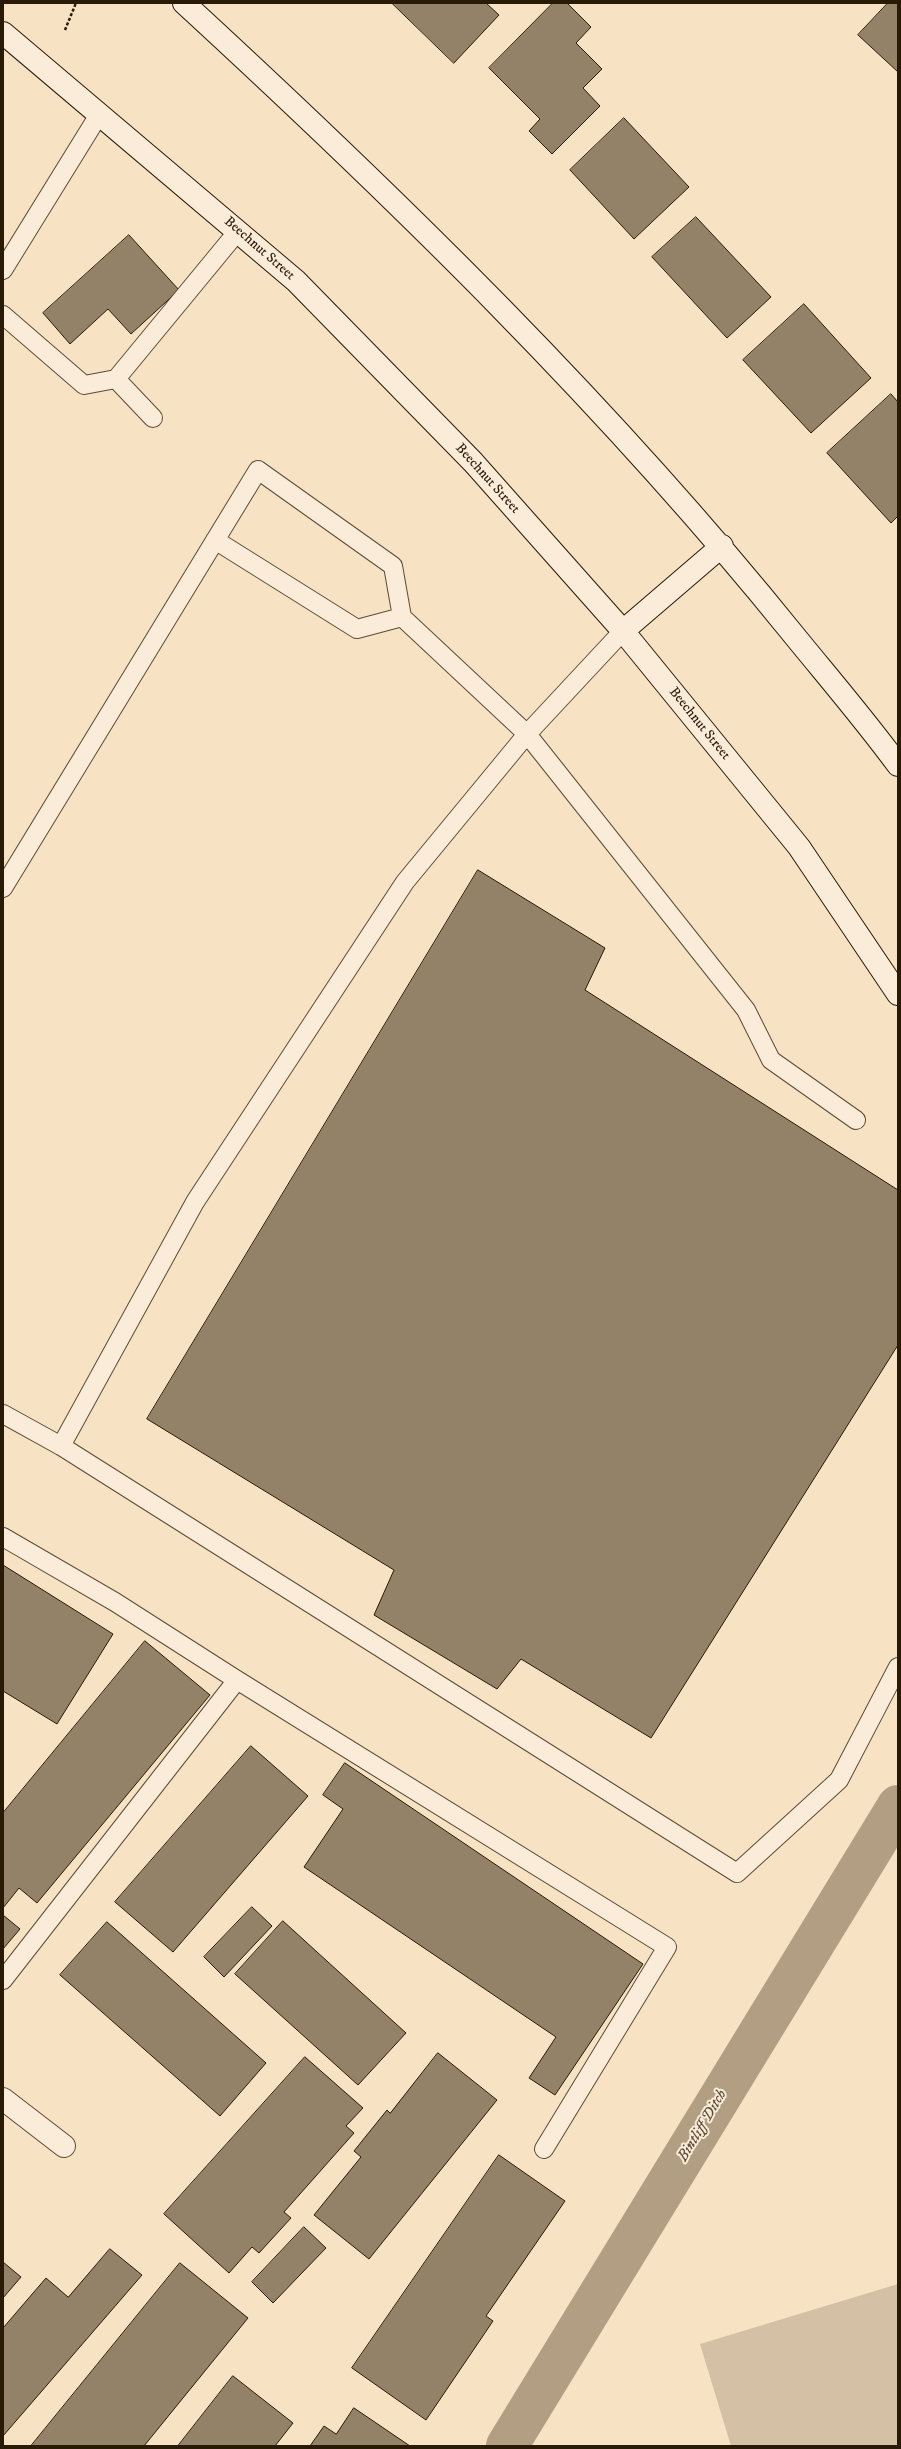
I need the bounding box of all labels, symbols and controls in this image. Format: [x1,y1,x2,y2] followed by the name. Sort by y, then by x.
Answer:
[220,214,298,284] street label: Beechnut Street
[451,441,523,517] street label: Beechnut Street
[665,684,733,764] street label: Beechnut Street
[675,2087,731,2165] water label: Bintliff Ditch

